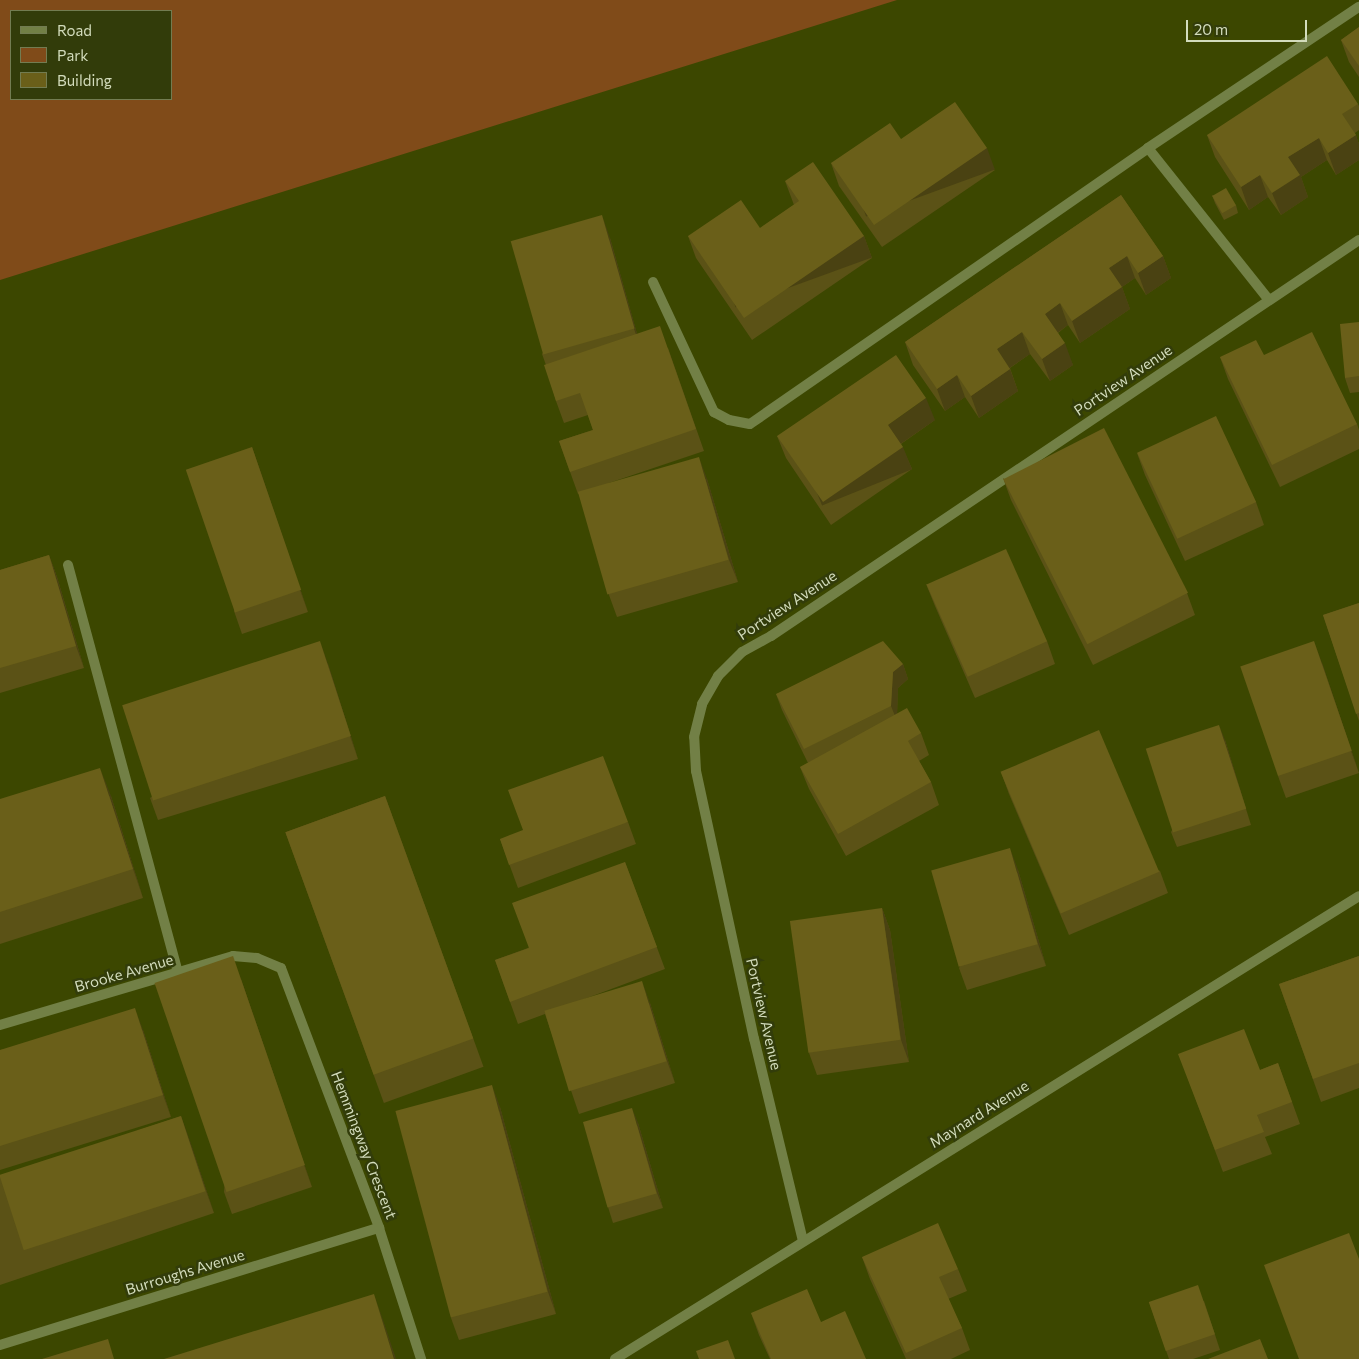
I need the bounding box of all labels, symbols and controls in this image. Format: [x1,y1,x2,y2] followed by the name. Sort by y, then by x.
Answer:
[10,10,172,100] legend
[1189,10,1310,42] scale bar
[1194,20,1228,38] text: 20 m
[57,21,92,39] text: Road
[57,46,88,64] text: Park
[57,71,112,89] text: Building
[1071,341,1175,419] street label: Portview Avenue
[734,566,840,644] street label: Portview Avenue
[73,950,175,996] street label: Brooke Avenue
[742,956,786,1072] street label: Portview Avenue
[327,1069,401,1221] street label: Hemmingway Crescent
[926,1076,1032,1152] street label: Maynard Avenue
[123,1245,247,1299] street label: Burroughs Avenue

